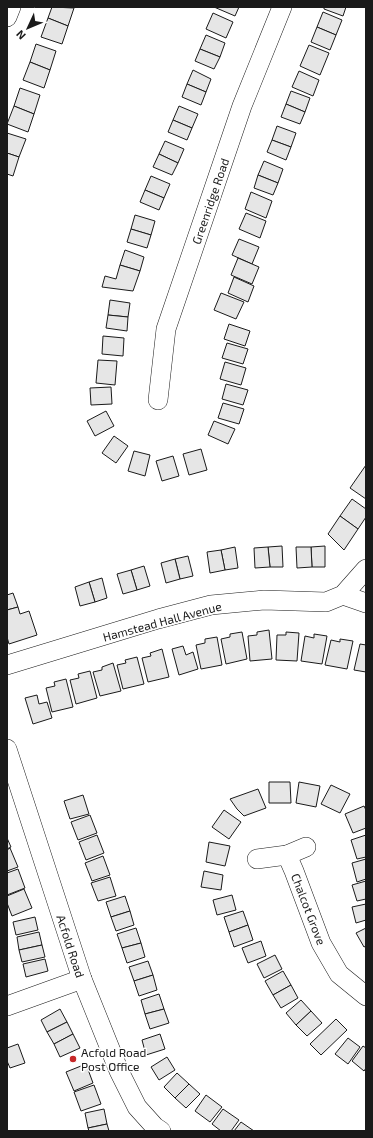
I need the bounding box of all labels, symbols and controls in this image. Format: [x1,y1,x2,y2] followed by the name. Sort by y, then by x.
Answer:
[8,8,48,48] north arrow
[13,28,28,43] text: N
[189,156,231,246] street label: Greenridge Road
[101,598,223,644] street label: Hamstead Hall Avenue
[289,871,329,947] street label: Chalcot Grove
[54,913,88,979] street label: Acfold Road
[81,1045,146,1073] place label: Acfold Road Post Office
[68,1054,78,1064] marker: Acfold Road Post Office

